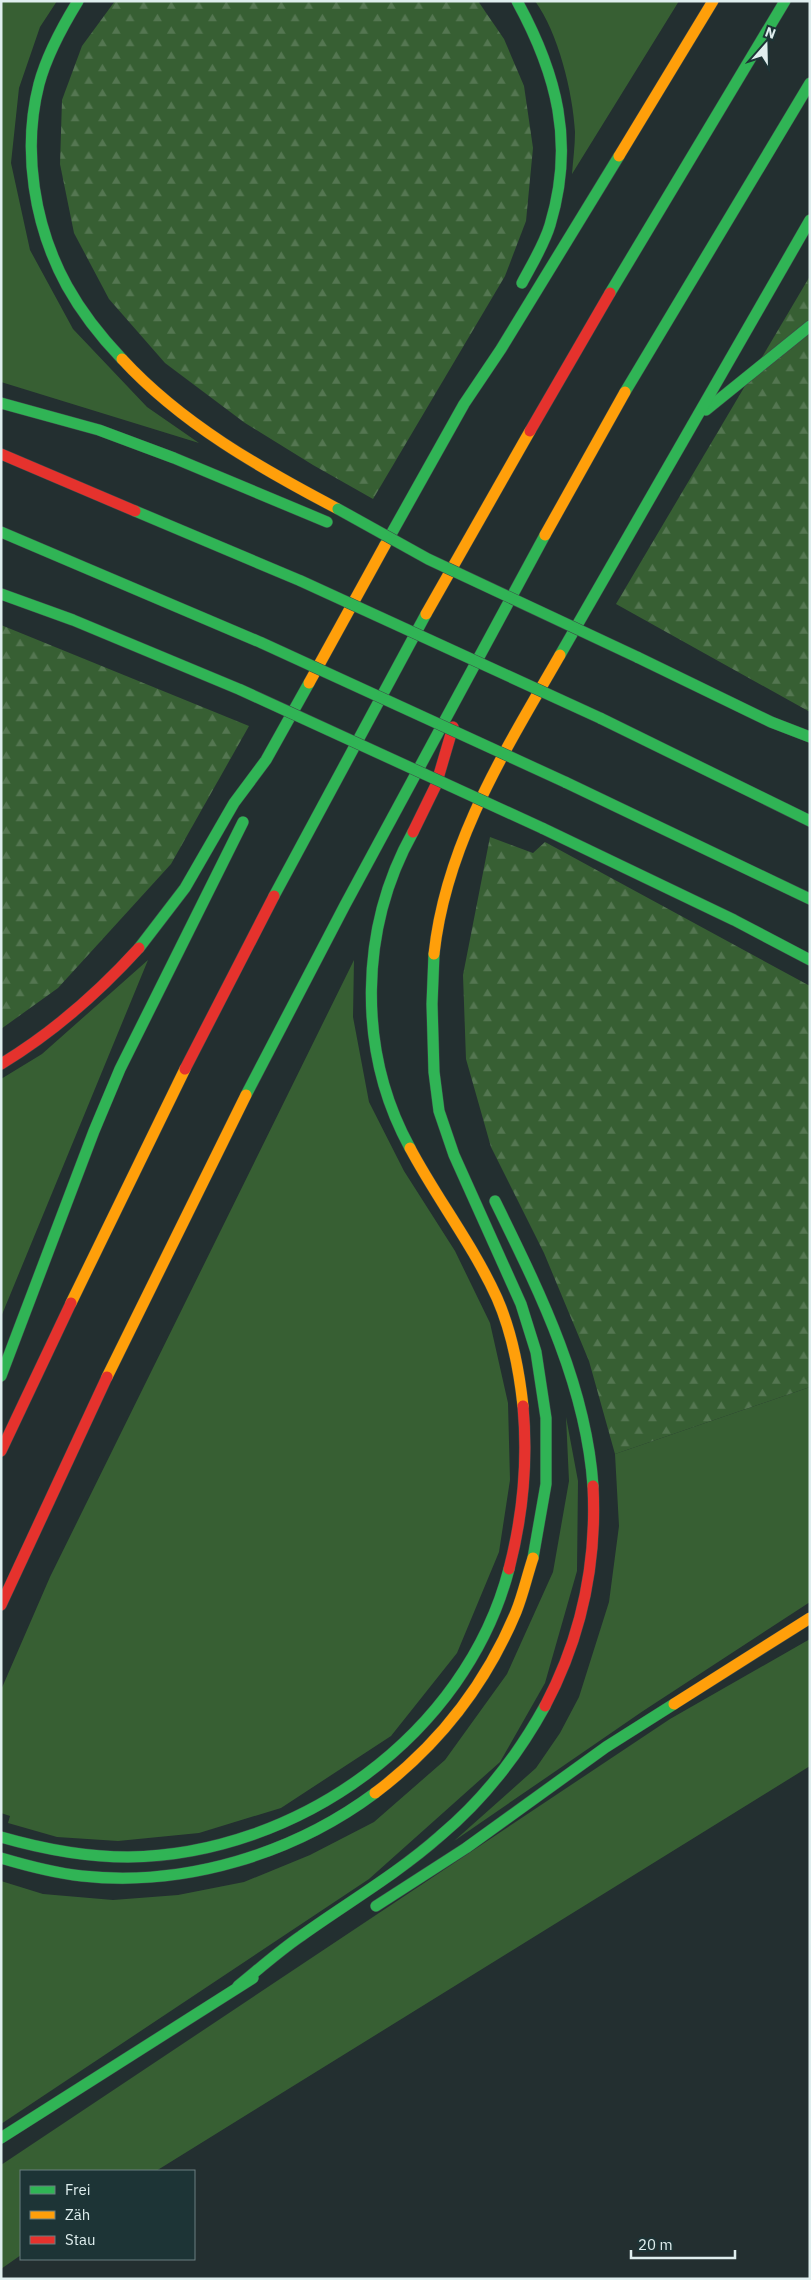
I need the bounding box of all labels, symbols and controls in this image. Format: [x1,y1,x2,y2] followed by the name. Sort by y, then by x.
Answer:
[741,20,791,70] north arrow
[763,23,778,43] text: N
[20,2170,195,2260] legend
[65,2180,91,2199] text: Frei
[65,2205,90,2224] text: Zäh
[631,2228,735,2260] scale bar
[65,2230,96,2249] text: Stau
[638,2235,673,2254] text: 20 m

